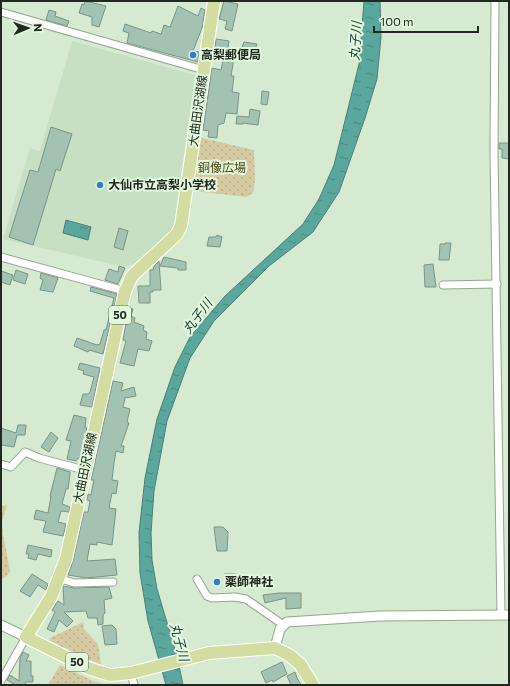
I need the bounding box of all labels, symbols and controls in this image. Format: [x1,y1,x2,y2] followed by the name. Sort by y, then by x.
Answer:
[8,8,48,48] north arrow
[374,8,478,34] scale bar
[380,14,414,28] text: 100 m
[346,19,364,61] water label: 丸子川
[32,23,45,32] text: N
[201,47,261,61] place label: 高梨郵便局
[188,50,198,60] marker: 高梨郵便局
[185,74,209,147] street label: 大曲田沢湖線
[198,160,246,174] park label: 銅像広場
[108,177,216,191] place label: 大仙市立高梨小学校
[95,180,105,190] marker: 大仙市立高梨小学校
[179,294,216,336] water label: 丸子川
[109,306,131,324] road number: 50
[70,431,98,504] street label: 大曲田沢湖線
[225,574,273,588] place label: 薬師神社
[212,577,222,587] marker: 薬師神社
[167,621,193,665] water label: 丸子川
[66,653,88,671] road number: 50

